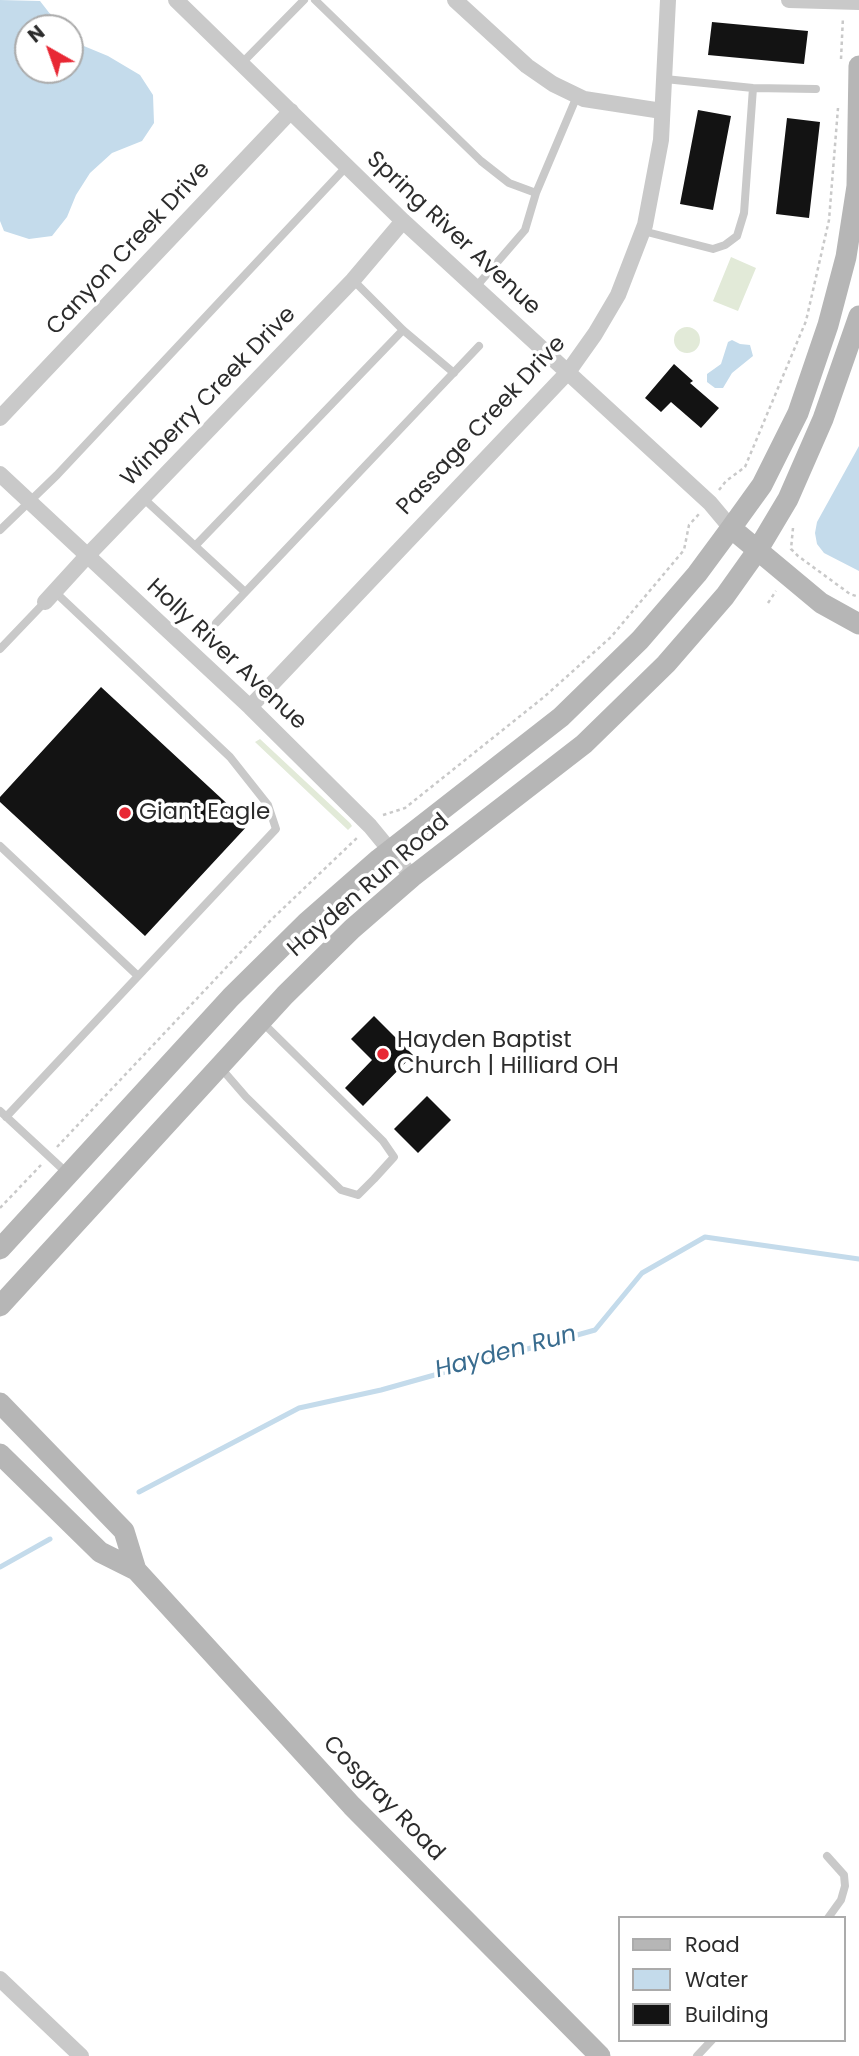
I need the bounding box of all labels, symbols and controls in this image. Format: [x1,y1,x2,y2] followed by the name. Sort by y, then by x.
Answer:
[14,14,84,84] north arrow
[22,19,51,49] text: N
[360,146,546,322] street label: Spring River Avenue
[41,157,217,341] street label: Canyon Creek Drive
[116,301,302,493] street label: Winberry Creek Drive
[392,331,572,521] street label: Passage Creek Drive
[140,574,312,736] street label: Holly River Avenue
[139,799,270,827] place label: Giant Eagle
[117,805,133,821] marker: Giant Eagle
[283,809,455,963] street label: Hayden Run Road
[397,1027,619,1081] place label: Hayden Baptist Church | Hilliard OH
[375,1046,391,1062] marker: Hayden Baptist Church | Hilliard OH
[432,1320,580,1386] water label: Hayden Run
[316,1731,450,1867] street label: Cosgray Road
[618,1916,845,2042] legend
[685,1930,740,1959] text: Road
[685,1965,748,1994] text: Water
[685,2000,769,2029] text: Building

